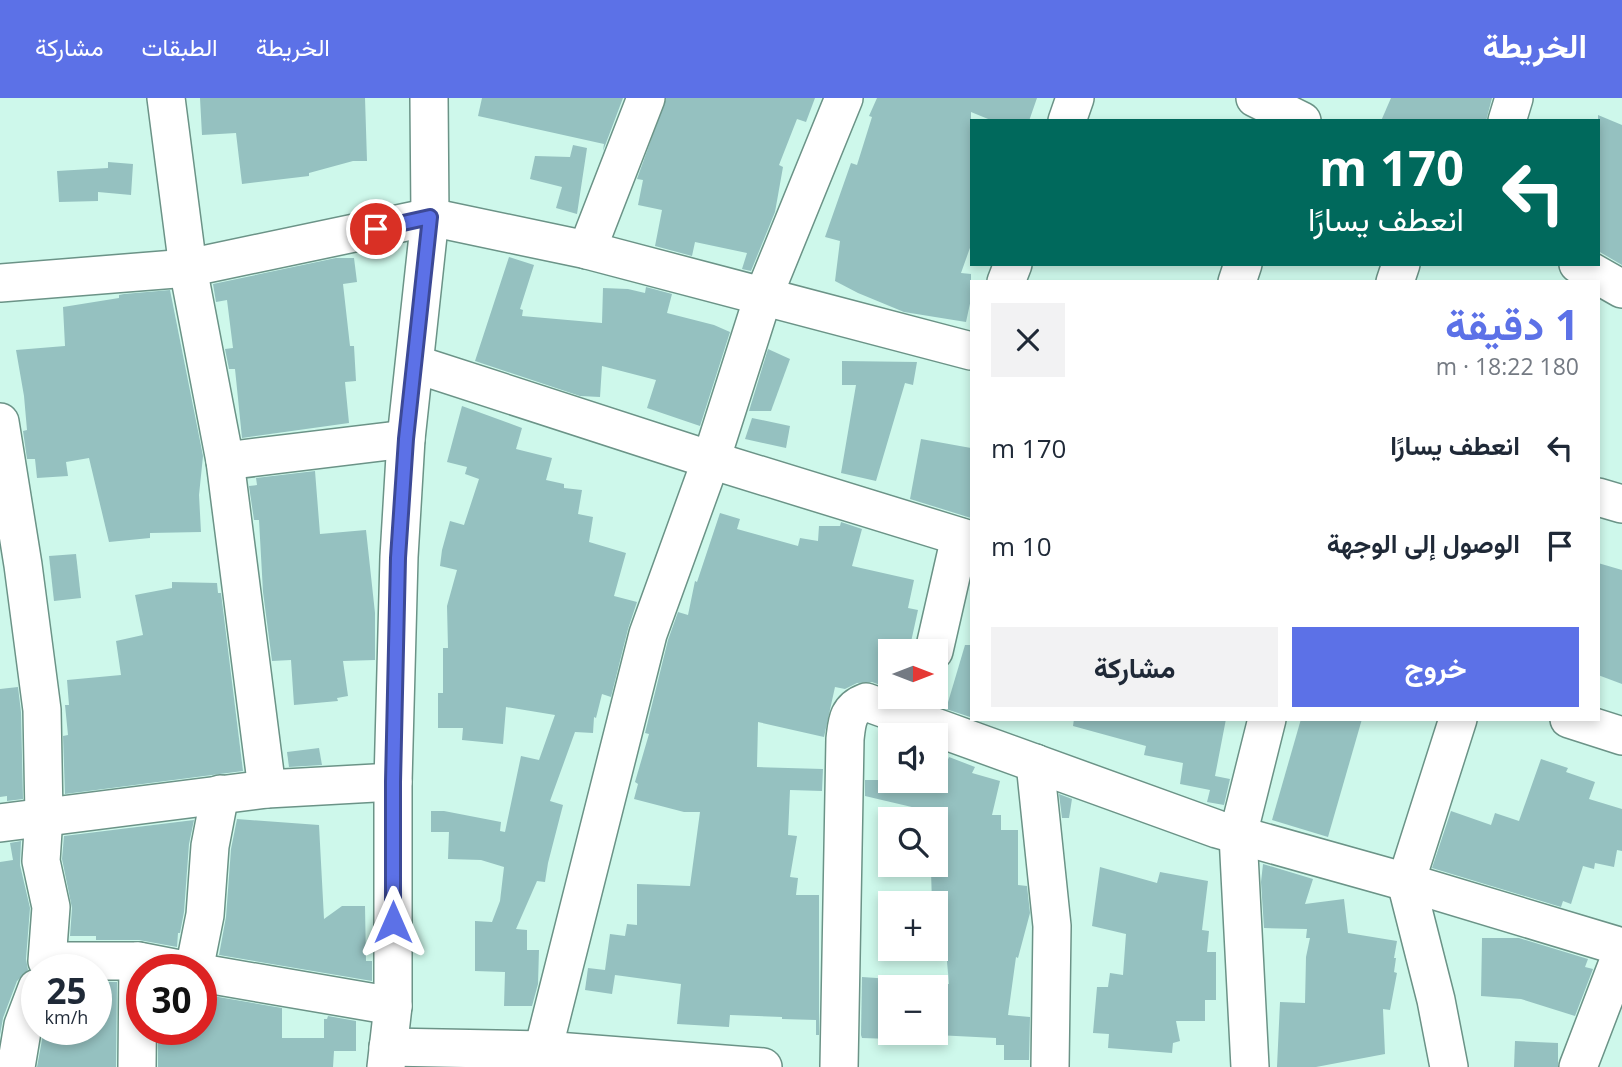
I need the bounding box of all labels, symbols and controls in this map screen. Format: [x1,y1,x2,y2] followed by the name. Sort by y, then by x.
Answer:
[1483,23,1587,68] text: الخريطة
[35,30,103,63] text: مشاركة
[141,30,218,63] text: الطبقات
[256,30,330,63] text: الخريطة
[1319,134,1464,200] text: 170 m
[1488,147,1579,238] icon: left
[1308,197,1464,240] text: انعطف يسارًا
[346,199,406,259] pin
[357,210,395,248] icon: arrive
[1445,295,1579,352] text: 1 دقيقة
[991,303,1065,377] button: close
[1436,350,1579,382] text: 180 m · 18:22
[1390,427,1520,463] text: انعطف يسارًا
[1541,429,1579,467] icon: left
[991,430,1066,466] text: 170 m
[1327,525,1520,561] text: الوصول إلى الوجهة
[1541,527,1579,565] icon: arrive
[991,528,1052,564] text: 10 m
[991,627,1278,707] button: مشاركة
[1292,627,1579,707] button: خروج
[878,639,948,709] north arrow
[878,639,948,1045] map controls
[878,723,948,793] button: sound
[878,807,948,877] button: search
[356,885,430,959] position arrow
[878,891,948,961] button: +
[126,954,217,1045] speed limit sign: 30
[46,967,87,1014] text: 25
[878,975,948,1045] button: −
[45,1005,88,1029] text: km/h

